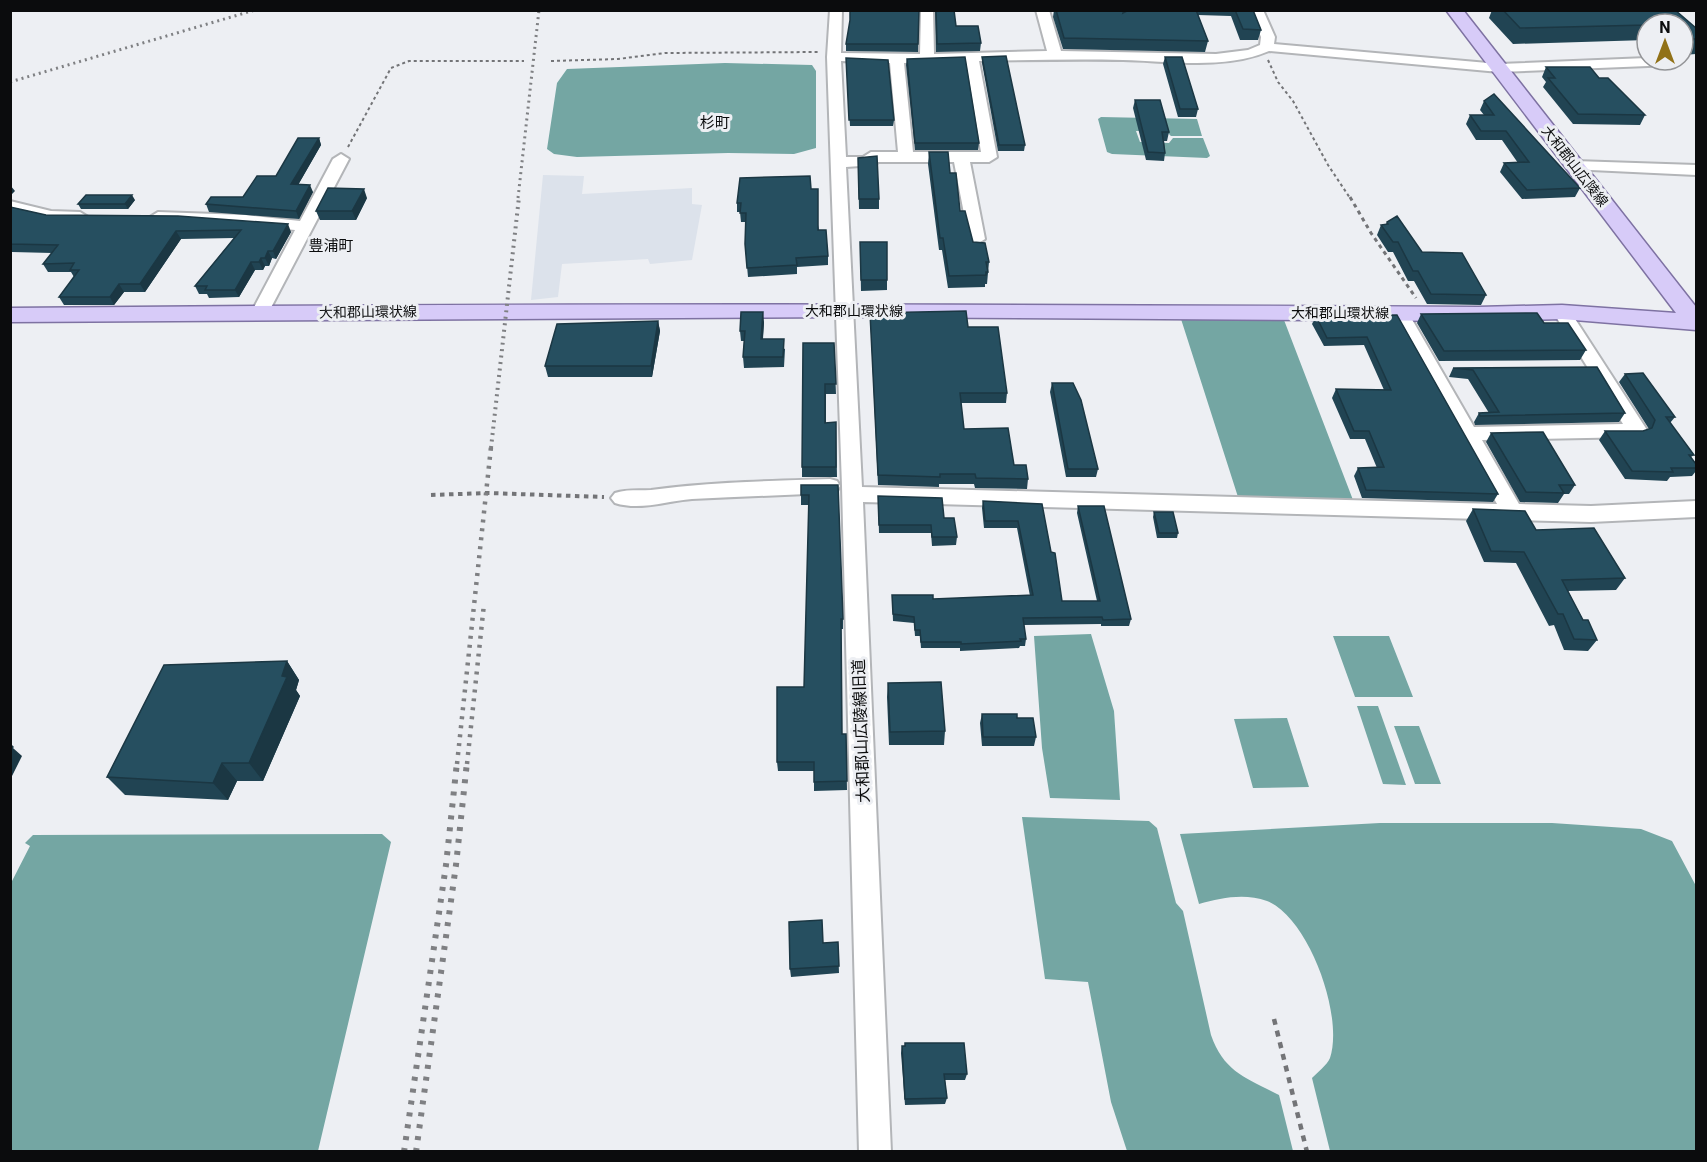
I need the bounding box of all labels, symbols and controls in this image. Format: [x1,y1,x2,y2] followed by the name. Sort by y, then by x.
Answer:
[1635,12,1695,72] north arrow
[1659,18,1671,37] text: N
[700,114,730,132] district label: 杉町
[1539,122,1611,210] street label: 大和郡山広陵線
[308,237,354,255] district label: 豊浦町
[319,303,417,321] street label: 大和郡山環状線
[805,303,903,319] street label: 大和郡山環状線
[1291,305,1389,321] street label: 大和郡山環状線
[849,659,873,803] street label: 大和郡山広陵線旧道

